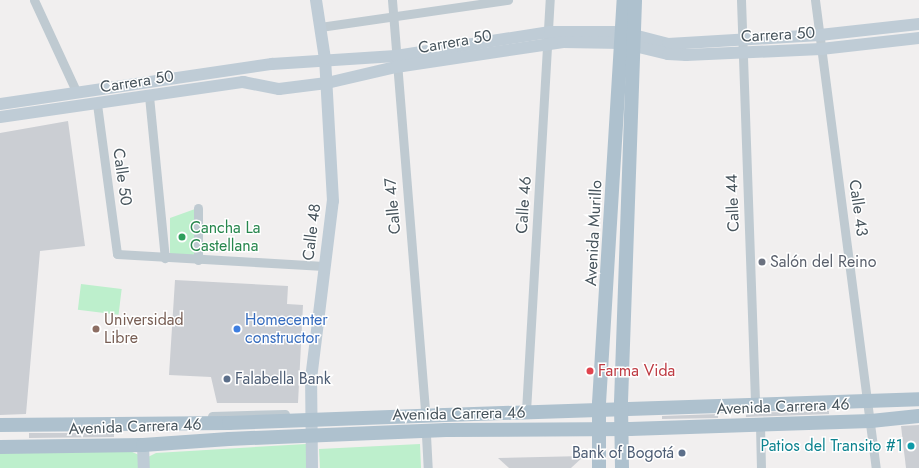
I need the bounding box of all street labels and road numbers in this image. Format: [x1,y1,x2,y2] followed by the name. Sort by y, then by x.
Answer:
[740,23,816,47] street label: Carrera 50
[417,26,493,58] street label: Carrera 50
[99,67,175,97] street label: Carrera 50
[108,147,136,207] street label: Calle 50
[722,174,744,232] street label: Calle 44
[512,176,536,234] street label: Calle 46
[381,177,405,235] street label: Calle 47
[845,178,871,238] street label: Calle 43
[582,180,606,286] street label: Avenida Murillo
[299,202,325,262] street label: Calle 48
[716,395,850,419] street label: Avenida Carrera 46
[392,403,526,425] street label: Avenida Carrera 46
[68,415,202,439] street label: Avenida Carrera 46

